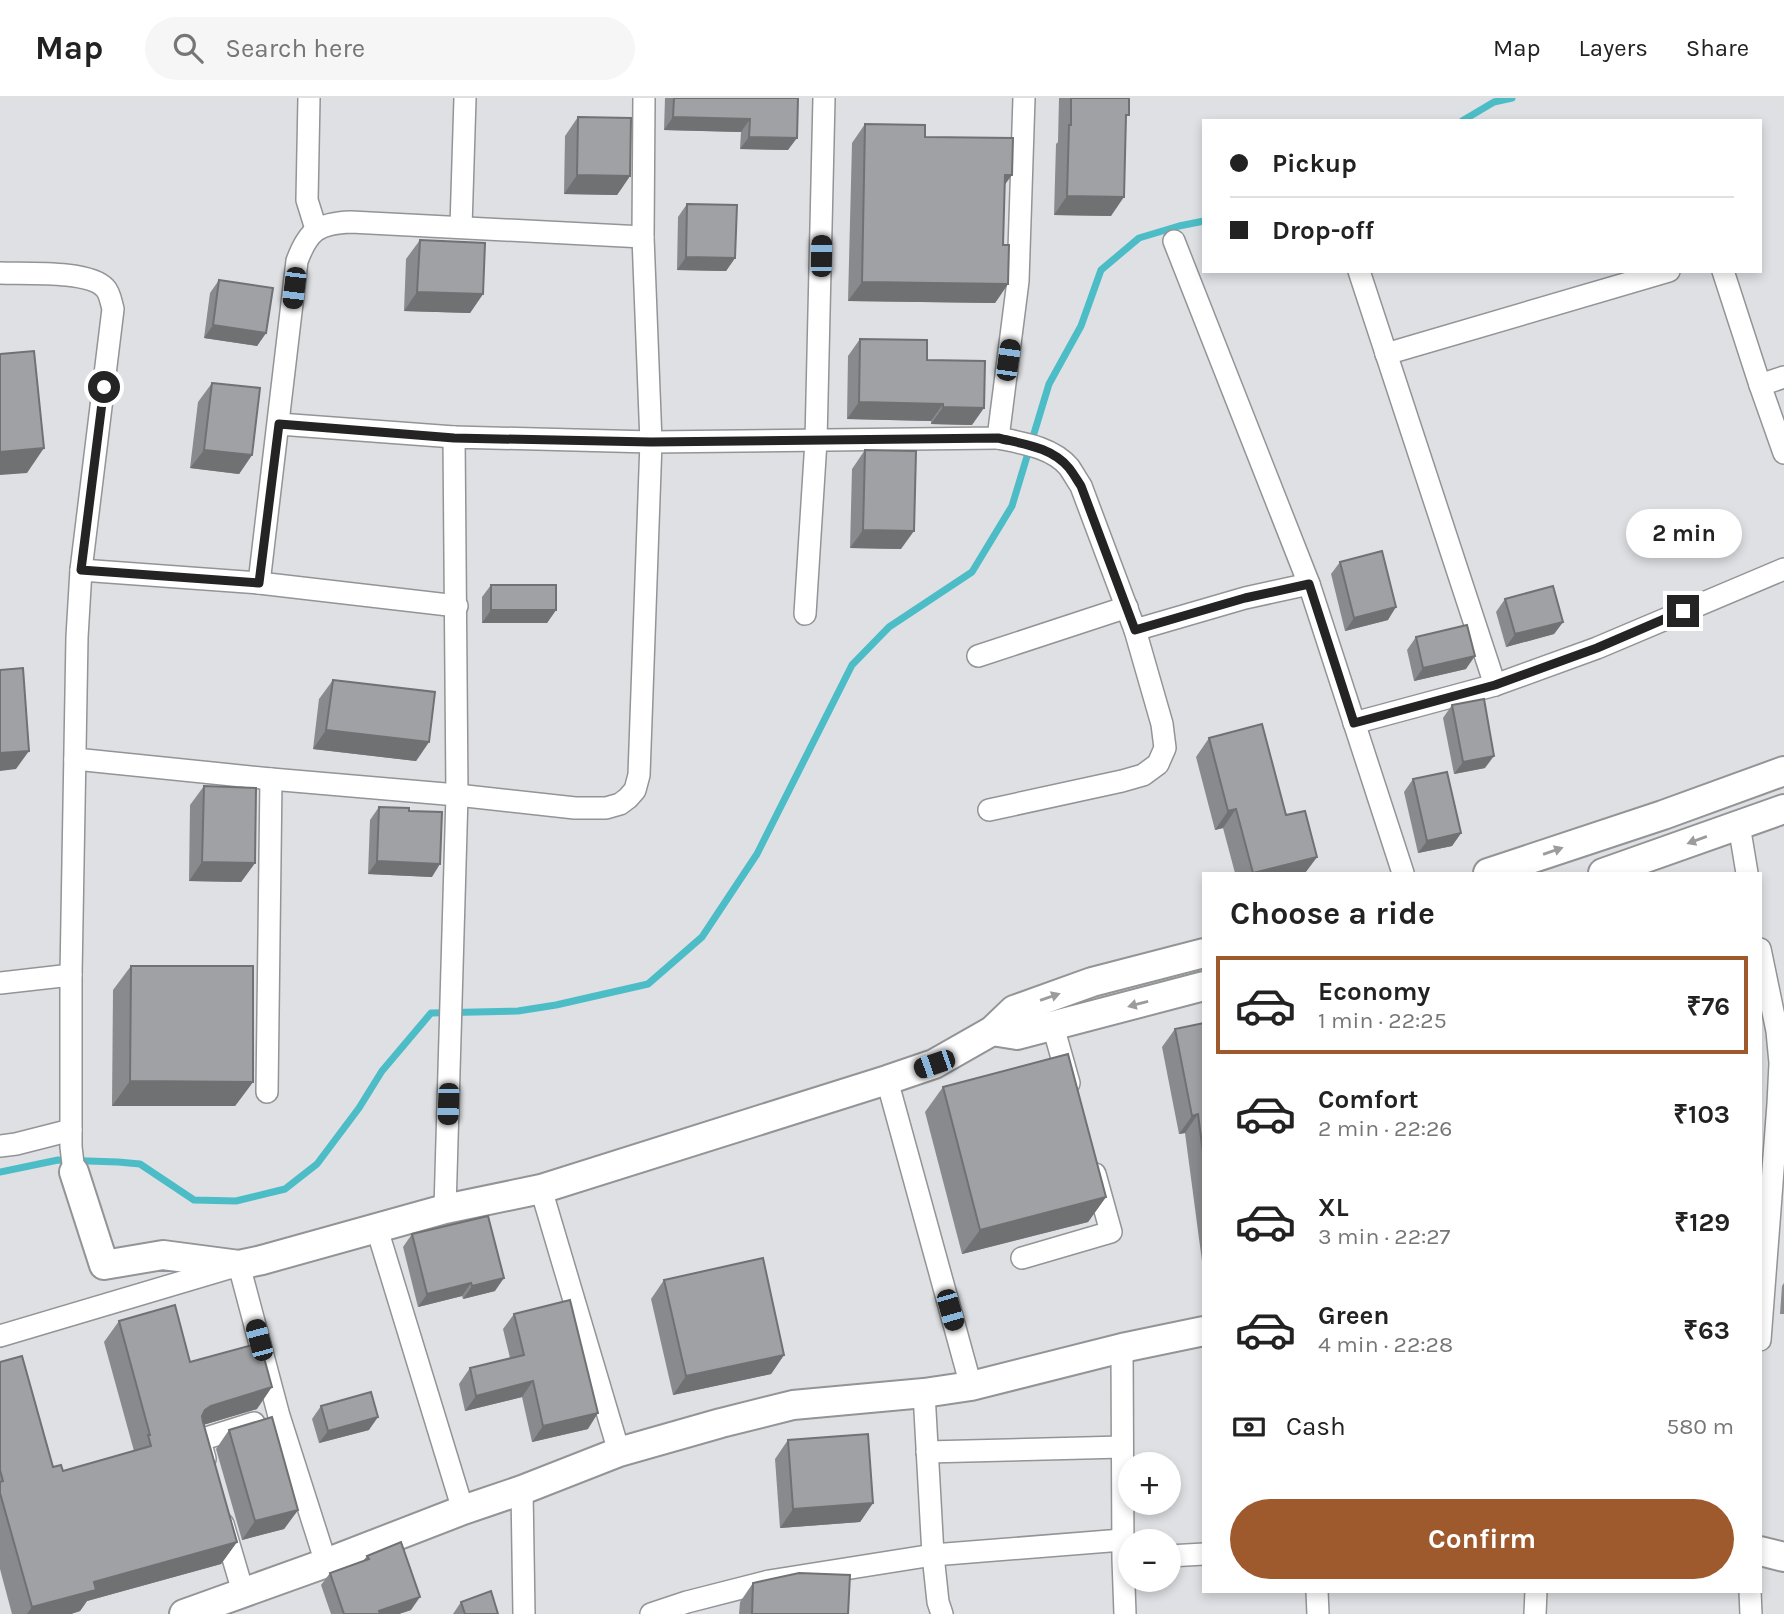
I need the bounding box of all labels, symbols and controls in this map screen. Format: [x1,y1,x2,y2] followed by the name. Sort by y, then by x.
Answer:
[145,17,635,80] search box
[35,29,103,67] text: Map
[169,29,207,67] icon: search
[225,33,365,64] text: Search here
[1493,34,1541,62] text: Map
[1579,34,1648,62] text: Layers
[1686,34,1749,62] text: Share
[1272,148,1357,179] text: Pickup
[1272,215,1374,246] text: Drop-off
[811,235,832,277] car
[282,266,307,310] car
[995,338,1022,382] car
[88,371,120,403] route start
[1625,510,1741,559] callout: 2 min
[1652,520,1716,547] text: 2 min
[1667,595,1699,627] route end
[1686,835,1707,846] one-way arrow
[1543,846,1564,856] one-way arrow
[1230,895,1435,932] text: Choose a ride
[1234,974,1297,1037] icon: car
[1318,976,1430,1007] text: Economy
[1686,991,1730,1022] text: ₹76
[1039,992,1060,1003] one-way arrow
[1127,999,1149,1010] one-way arrow
[1318,1007,1447,1034] text: 1 min · 22:25
[911,1047,958,1081] car
[1234,1082,1297,1145] icon: car
[437,1083,460,1125] car
[1318,1084,1419,1115] text: Comfort
[1673,1099,1730,1130] text: ₹103
[1318,1115,1453,1142] text: 2 min · 22:26
[1234,1190,1297,1253] icon: car
[1318,1192,1349,1223] text: XL
[1674,1207,1730,1238] text: ₹129
[1318,1223,1450,1250] text: 3 min · 22:27
[935,1287,966,1333] car
[1234,1298,1297,1361] icon: car
[1318,1300,1390,1331] text: Green
[1683,1315,1730,1346] text: ₹63
[244,1317,275,1363] car
[1318,1331,1453,1358] text: 4 min · 22:28
[1230,1408,1268,1446] icon: cash
[1286,1411,1346,1442] text: Cash
[1666,1413,1734,1440] text: 580 m
[1118,1452,1181,1592] map controls
[1118,1452,1181,1515] button: +
[1230,1499,1734,1579] button: Confirm
[1118,1529,1181,1592] button: −

